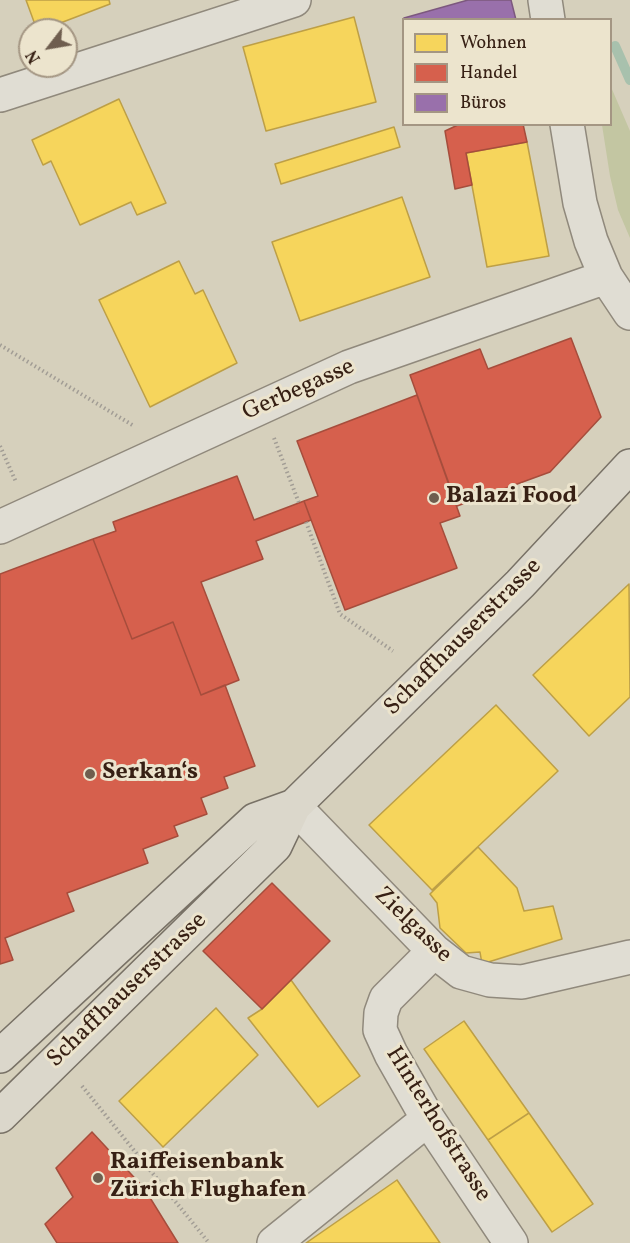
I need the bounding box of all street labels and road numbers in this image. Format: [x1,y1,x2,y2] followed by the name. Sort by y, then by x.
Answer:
[239,354,359,428] street label: Gerbegasse
[379,553,549,723] street label: Schaffhauserstrasse
[367,882,457,970] street label: Zielgasse
[42,907,214,1075] street label: Schaffhauserstrasse
[378,1042,496,1208] street label: Hinterhofstrasse

